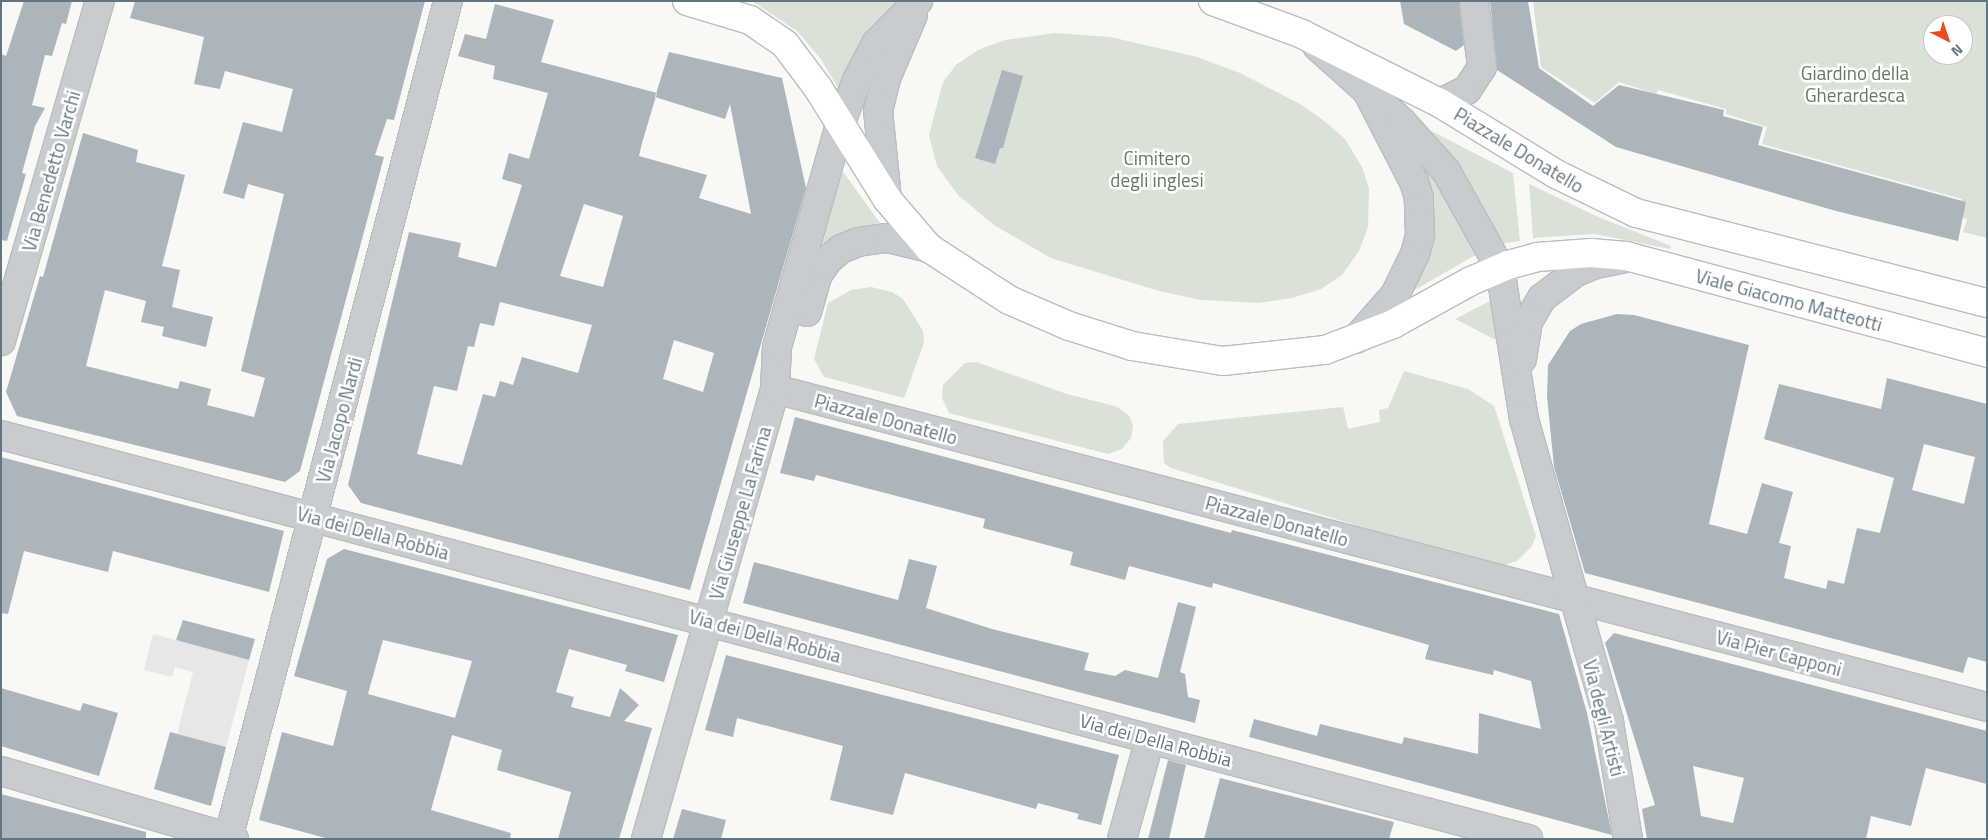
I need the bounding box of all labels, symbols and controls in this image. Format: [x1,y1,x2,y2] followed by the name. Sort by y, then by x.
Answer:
[1923,15,1973,65] north arrow
[1947,40,1968,62] text: N
[1801,62,1909,106] park label: Giardino della Gherardesca
[17,88,85,254] street label: Via Benedetto Varchi
[1450,102,1588,198] street label: Piazzale Donatello
[1110,147,1204,191] park label: Cimitero degli inglesi
[1693,264,1885,336] street label: Viale Giacomo Matteotti
[311,355,367,485] street label: Via Jacopo Nardi
[812,389,960,449] street label: Piazzale Donatello
[704,424,776,602] street label: Via Giuseppe La Farina
[1203,491,1351,551] street label: Piazzale Donatello
[294,502,452,564] street label: Via dei Della Robbia
[686,605,844,667] street label: Via dei Della Robbia
[1714,625,1844,681] street label: Via Pier Capponi
[1578,657,1630,779] street label: Via degli Artisti
[1077,709,1235,771] street label: Via dei Della Robbia

